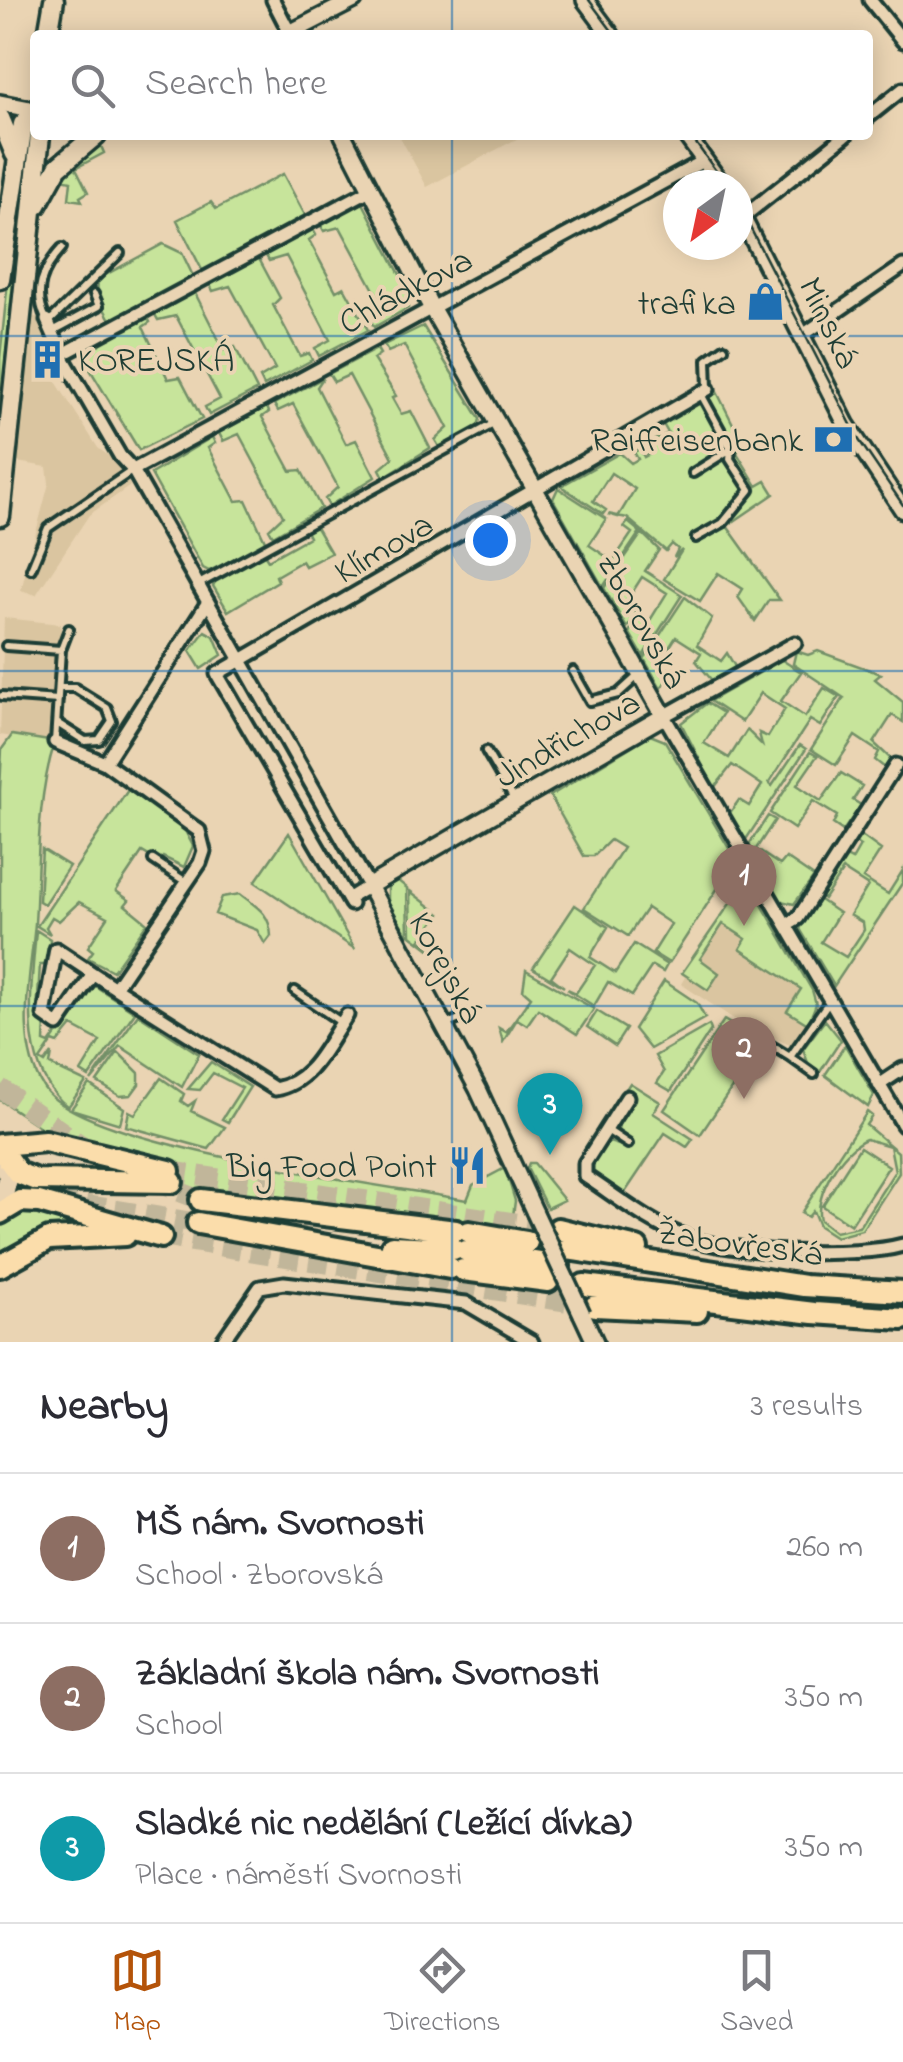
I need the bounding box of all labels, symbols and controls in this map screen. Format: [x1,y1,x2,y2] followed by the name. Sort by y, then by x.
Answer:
[30,30,873,140] search box
[145,57,327,113] text: Search here
[65,58,120,113] icon: search
[663,170,753,260] north arrow
[331,237,483,350] street label: Chládkova
[783,269,871,378] street label: Minská
[638,280,736,331] place label: trafika
[745,281,787,323] shop icon: trafika
[78,337,235,388] place label: KOREJSKÁ
[27,338,69,380] building icon: KOREJSKÁ
[591,417,804,468] place label: Raiffeisenbank
[812,418,854,460] bank icon: Raiffeisenbank
[326,501,444,599] street label: Klímova
[465,515,516,566] your location
[581,543,699,699] street label: Zborovská
[487,679,651,803] street label: Jindřichova
[712,844,776,926] pin: 1
[393,904,495,1034] street label: Korejská
[712,1016,776,1099] pin: 2
[518,1072,582,1155] pin: 3
[226,1143,437,1194] place label: Big Food Point
[446,1144,488,1186] restaurant icon: Big Food Point
[654,1209,826,1282] street label: Žabovřeská
[40,1377,168,1438] text: Nearby
[751,1384,863,1431] text: 3 results
[135,1497,425,1553] text: MŠ nám. Svornosti
[67,1525,78,1572] text: 1
[786,1525,863,1572] text: 260 m
[135,1553,383,1600] text: School · Zborovská
[135,1647,600,1703] text: Základní škola nám. Svornosti
[65,1675,80,1722] text: 2
[785,1675,863,1722] text: 350 m
[135,1703,223,1750] text: School
[135,1797,632,1853] text: Sladké nic nedělání (Ležící dívka)
[66,1825,79,1872] text: 3
[785,1825,863,1872] text: 350 m
[135,1853,462,1900] text: Place · náměstí Svornosti
[110,1943,165,2044] tab: Map
[384,1943,501,2044] tab: Directions
[720,1943,793,2044] tab: Saved

